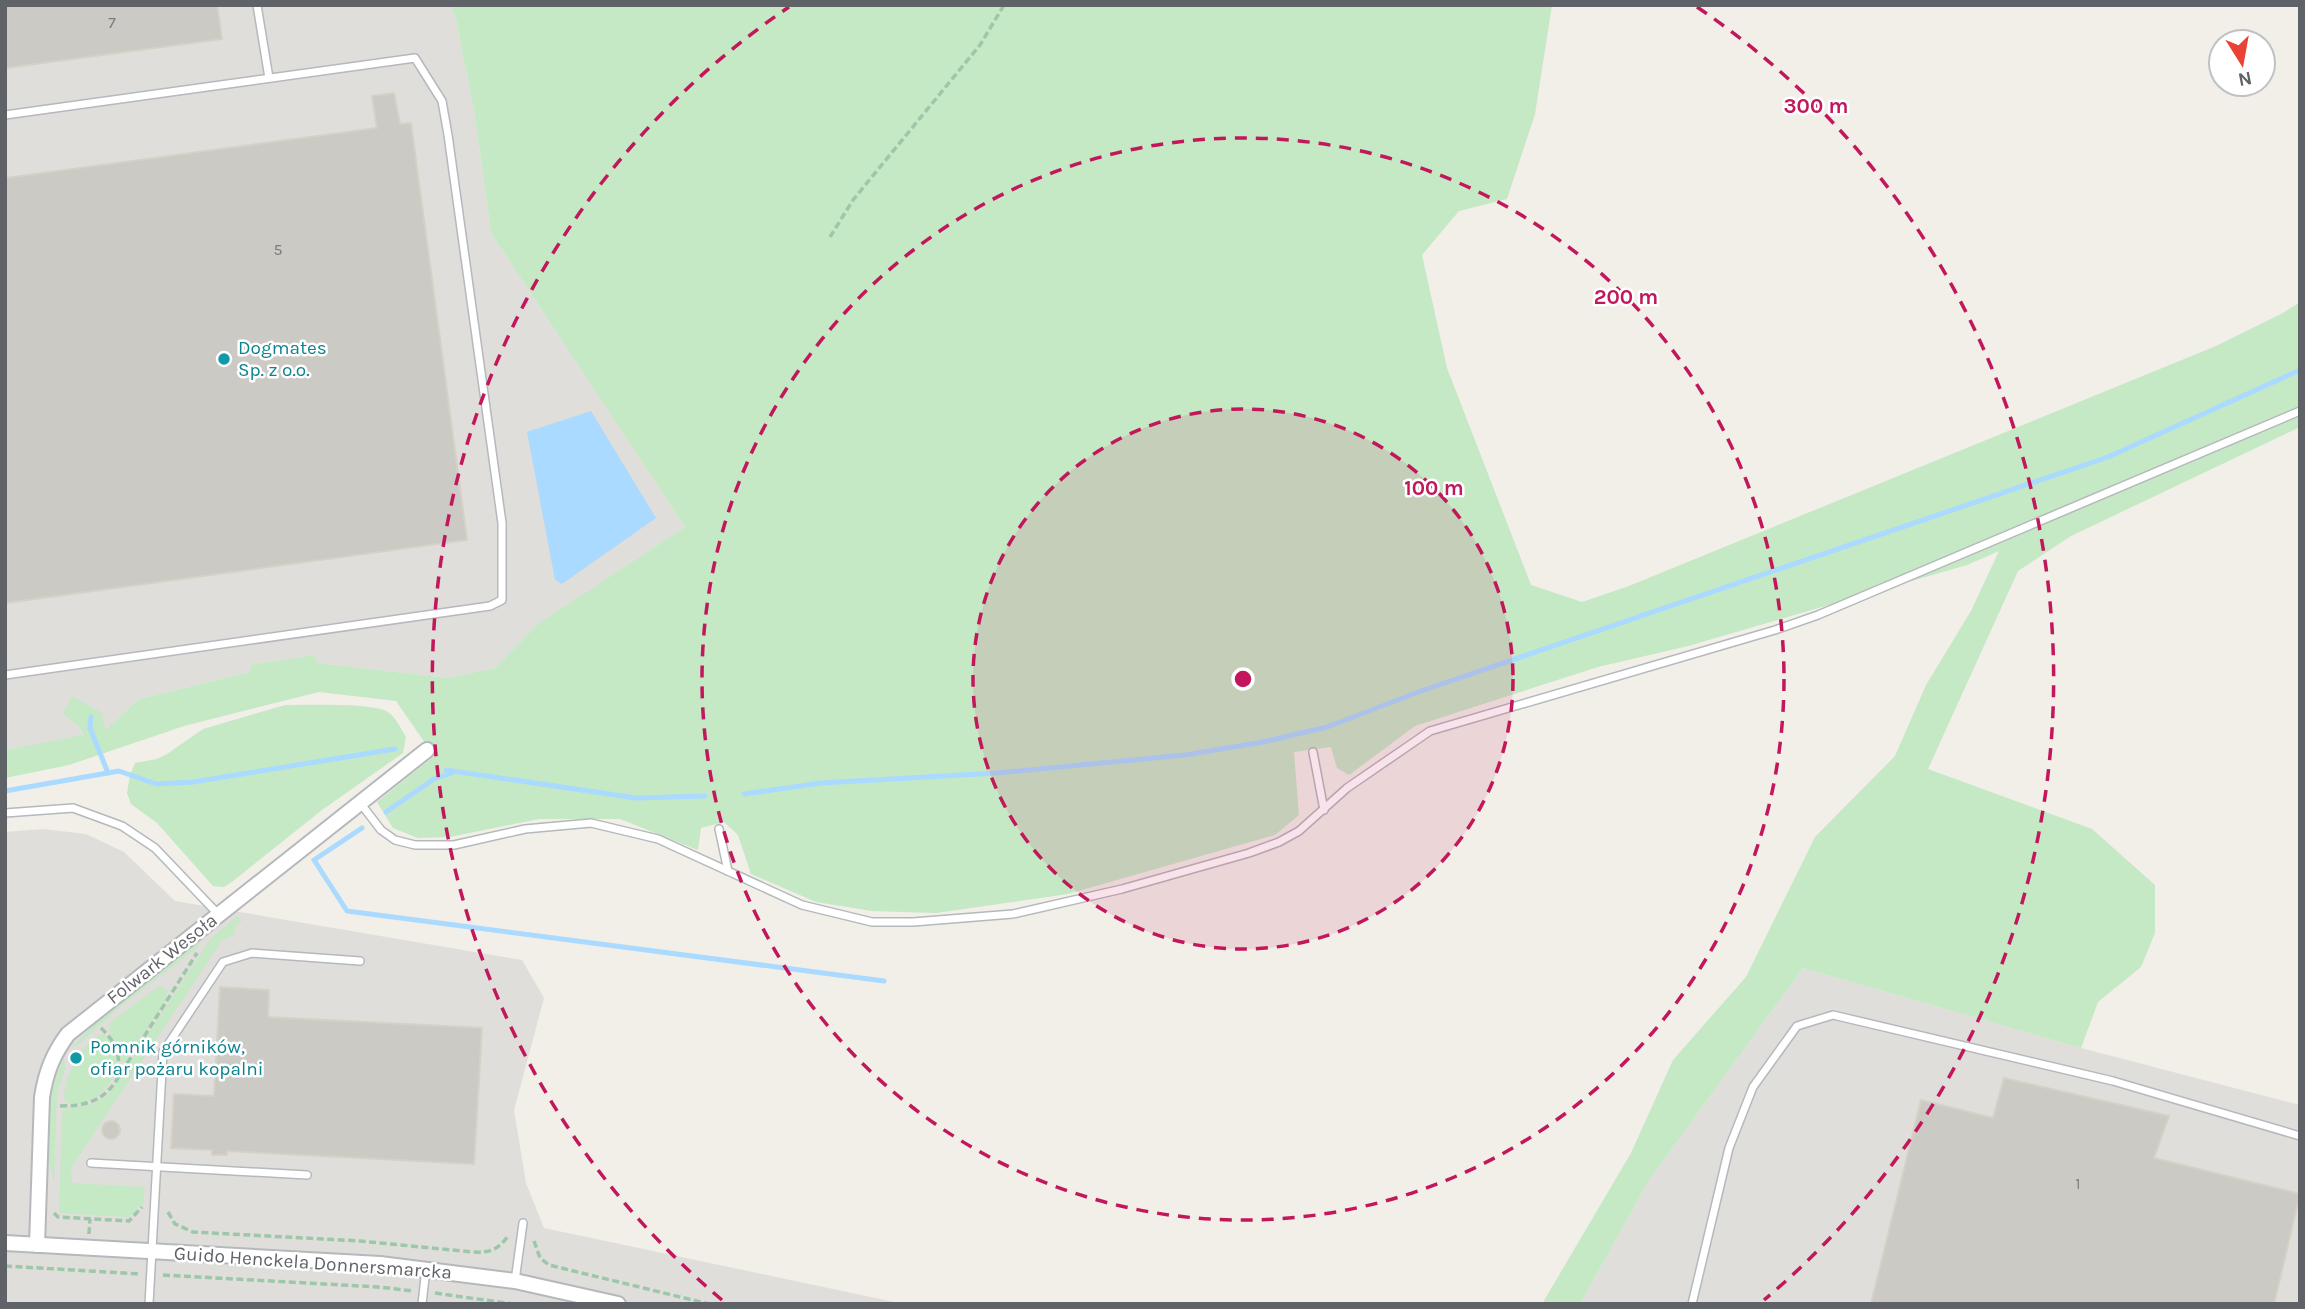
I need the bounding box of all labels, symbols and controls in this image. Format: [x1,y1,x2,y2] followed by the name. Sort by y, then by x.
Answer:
[108,13,116,32] house number: 7
[2207,28,2277,98] north arrow
[2236,67,2254,91] text: N
[1784,94,1848,118] text: 300 m
[273,240,283,259] house number: 5
[1594,285,1658,309] text: 200 m
[238,337,327,381] place label: Dogmates Sp. z o.o.
[216,351,232,367] marker: Dogmates Sp. z o.o.
[1404,476,1464,500] text: 100 m
[1231,667,1255,691] centre of rings
[103,909,221,1009] street label: Folwark Wesoła
[90,1036,263,1080] place label: Pomnik górników, ofiar pożaru kopalni
[68,1050,84,1066] marker: Pomnik górników, ofiar pożaru kopalni
[2075,1174,2081,1193] house number: 1
[173,1242,453,1284] street label: Guido Henckela Donnersmarcka

